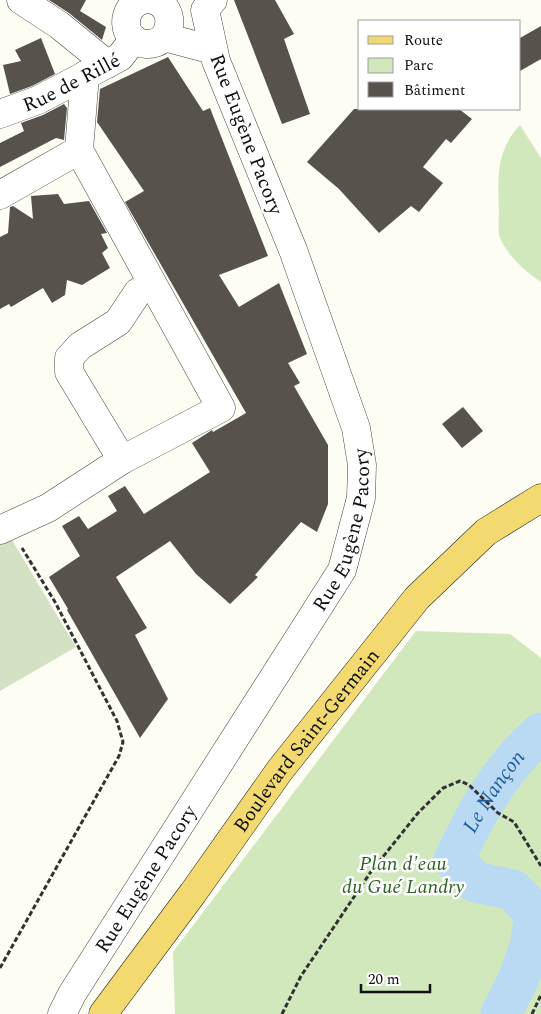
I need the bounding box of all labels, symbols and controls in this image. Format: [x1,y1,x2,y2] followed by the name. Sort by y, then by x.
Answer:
[358,20,521,110] legend
[404,29,443,52] text: Route
[19,46,126,120] street label: Rue de Rillé
[202,50,291,220] street label: Rue Eugène Pacory
[404,54,434,77] text: Parc
[404,79,465,102] text: Bâtiment
[305,445,378,618] street label: Rue Eugène Pacory
[226,642,387,839] street label: Boulevard Saint-Germain
[455,743,533,839] water label: Le Nançon
[88,798,205,959] street label: Rue Eugène Pacory
[342,849,464,902] park label: Plan d'eau du Gué Landry
[361,962,430,994] scale bar
[368,968,400,991] text: 20 m

